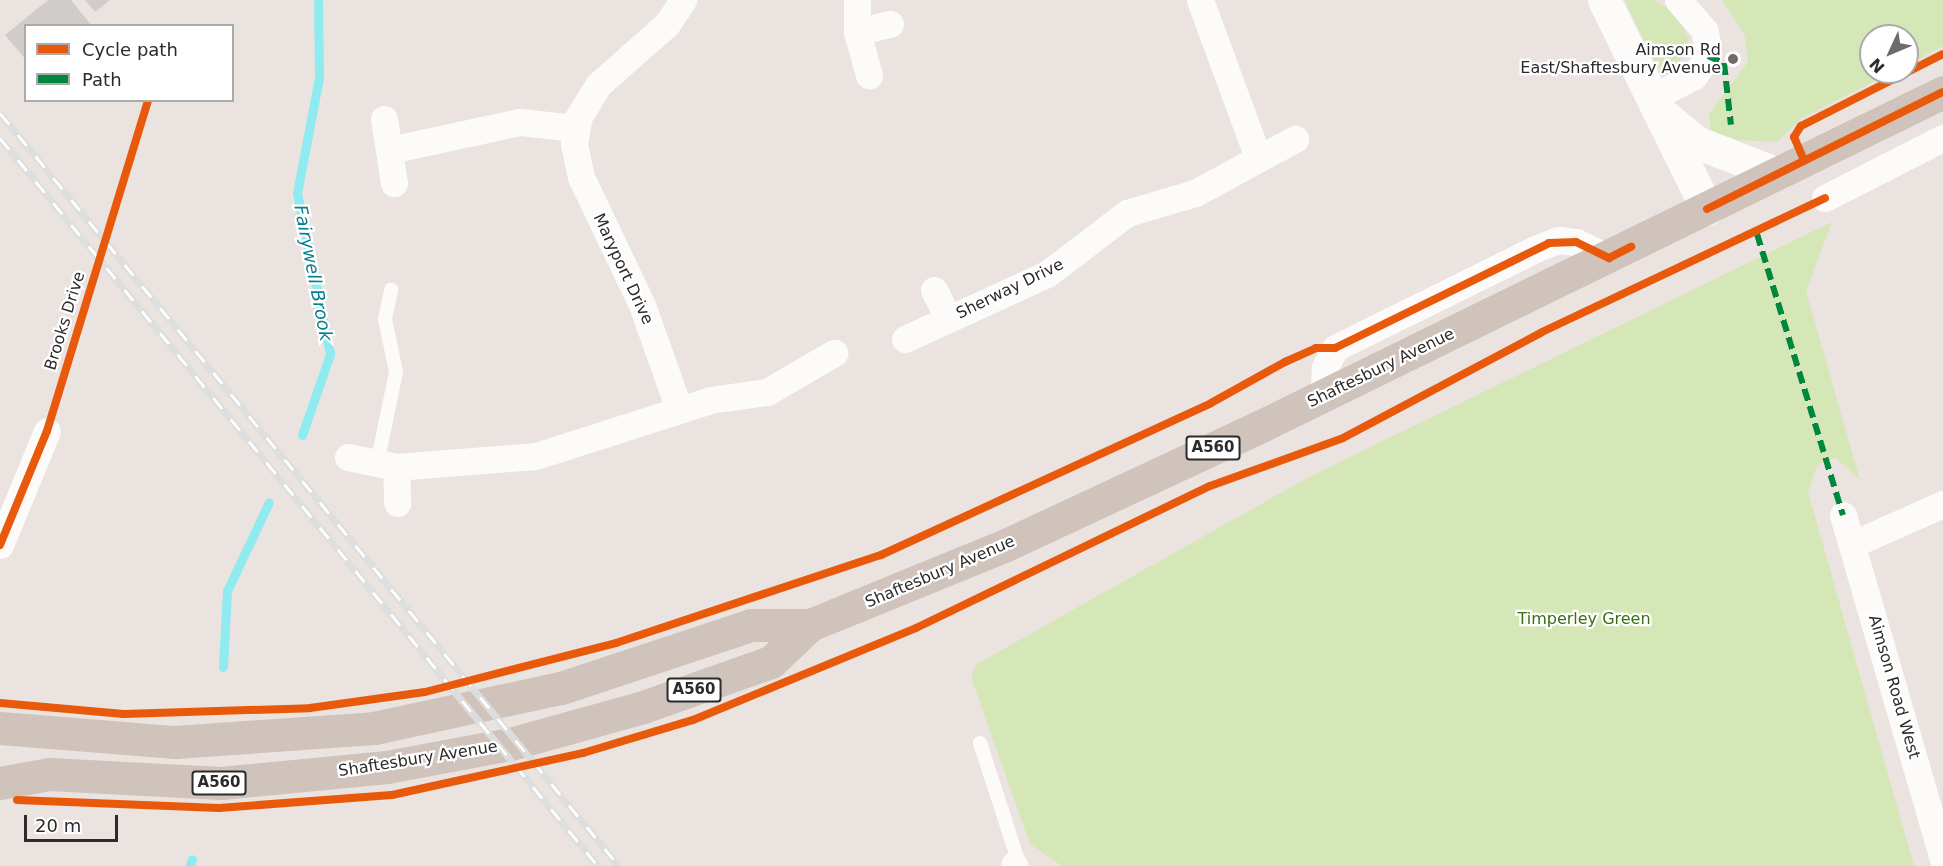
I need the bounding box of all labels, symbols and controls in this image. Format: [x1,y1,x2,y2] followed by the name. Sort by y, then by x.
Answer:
[24,24,234,102] legend
[1859,24,1919,84] north arrow
[82,39,178,60] text: Cycle path
[1520,40,1721,78] place label: Aimson Rd East/Shaftesbury Avenue
[1726,52,1740,66] marker: Aimson Rd East/Shaftesbury Avenue
[1866,54,1889,77] text: N
[82,69,122,90] text: Path
[289,203,337,343] water label: Fairywell Brook
[589,210,657,328] street label: Maryport Drive
[953,255,1067,323] street label: Sherway Drive
[41,269,89,373] street label: Brooks Drive
[1305,324,1457,412] street label: Shaftesbury Avenue
[1184,436,1242,460] road number: A560
[862,532,1018,612] street label: Shaftesbury Avenue
[1517,609,1651,629] park label: Timperley Green
[1864,613,1924,761] street label: Aimson Road West
[666,678,722,702] road number: A560
[337,737,499,781] street label: Shaftesbury Avenue
[190,771,248,795] road number: A560
[27,803,122,841] scale bar
[35,815,81,836] text: 20 m

